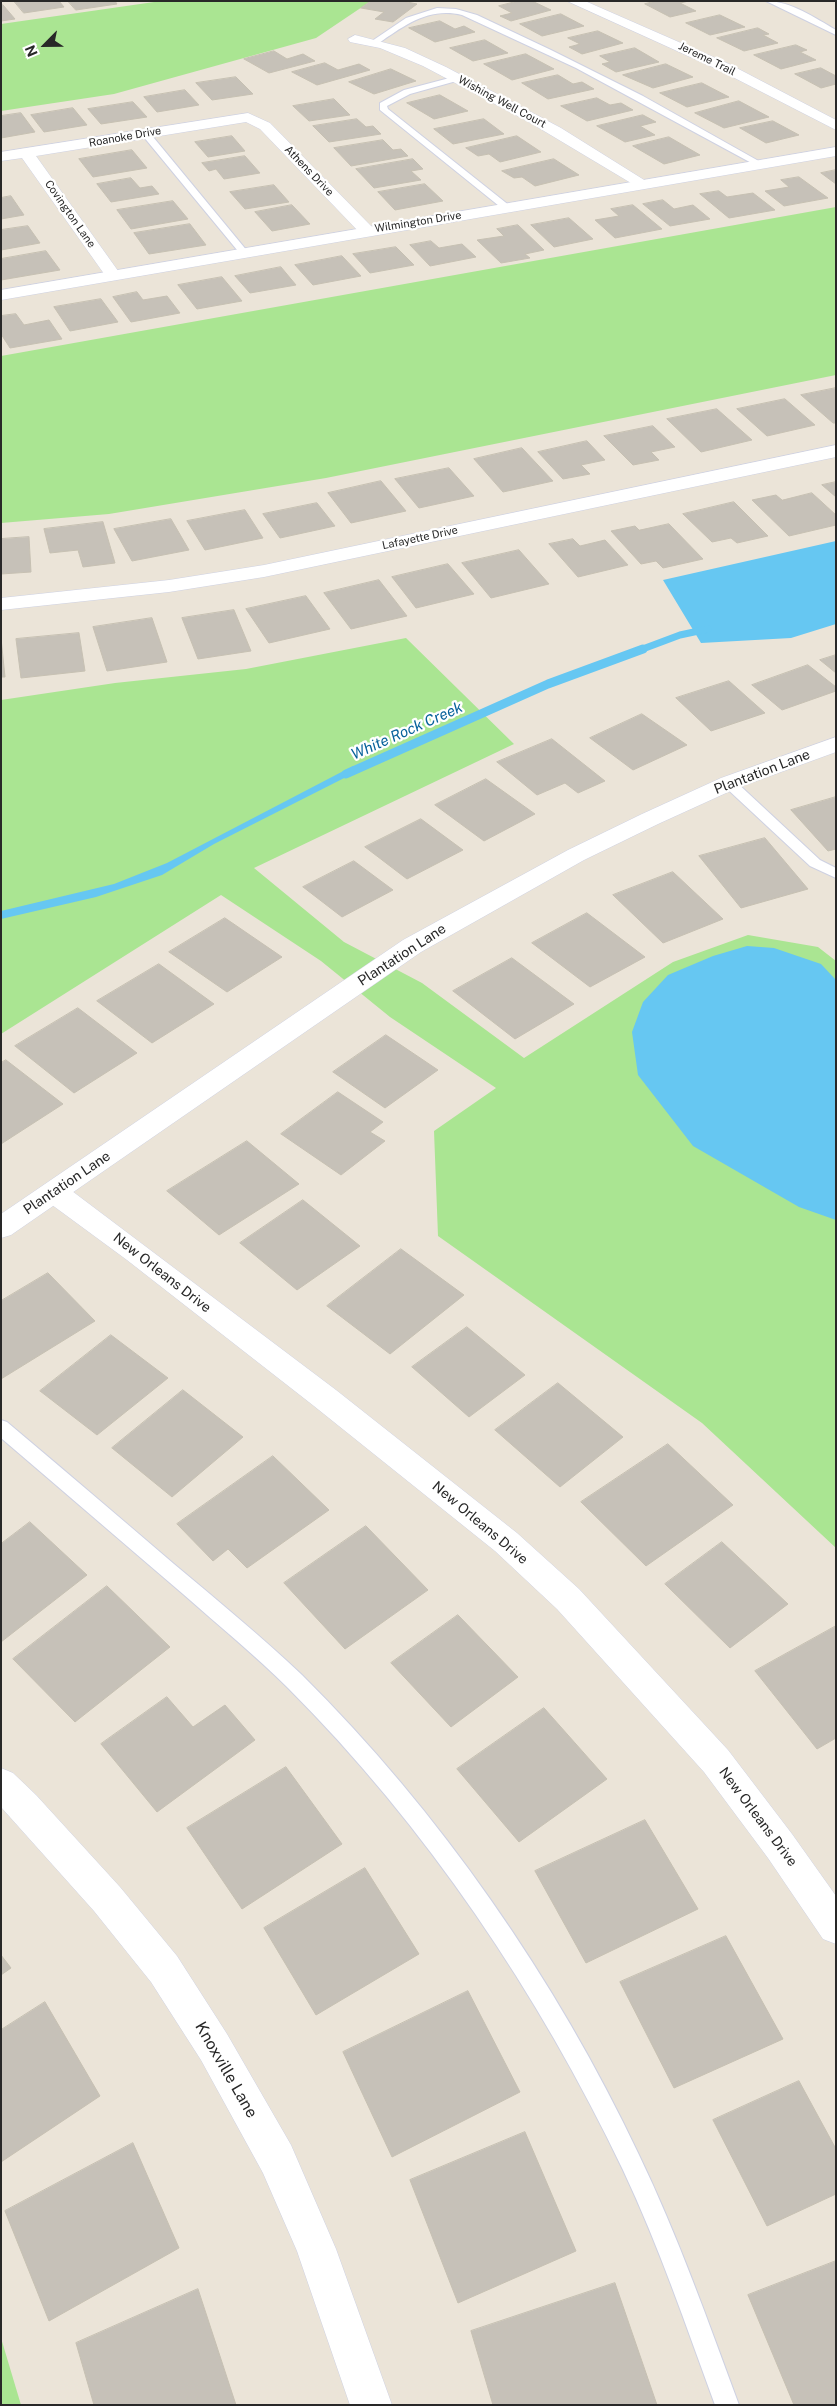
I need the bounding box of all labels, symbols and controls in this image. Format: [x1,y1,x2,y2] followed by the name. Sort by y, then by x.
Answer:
[20,20,70,70] north arrow
[676,40,738,78] street label: Jereme Trail
[22,43,41,59] text: N
[456,73,548,131] street label: Wishing Well Court
[88,124,162,150] street label: Roanoke Drive
[282,143,336,199] street label: Athens Drive
[42,178,98,250] street label: Covington Lane
[374,209,462,235] street label: Wilmington Drive
[381,524,459,552] street label: Lafayette Drive
[348,698,466,764] water label: White Rock Creek
[712,746,812,798] street label: Plantation Lane
[355,920,449,990] street label: Plantation Lane
[20,1148,114,1218] street label: Plantation Lane
[110,1230,214,1316] street label: New Orleans Drive
[429,1478,531,1568] street label: New Orleans Drive
[715,1764,801,1870] street label: New Orleans Drive
[191,2018,261,2122] street label: Knoxville Lane

